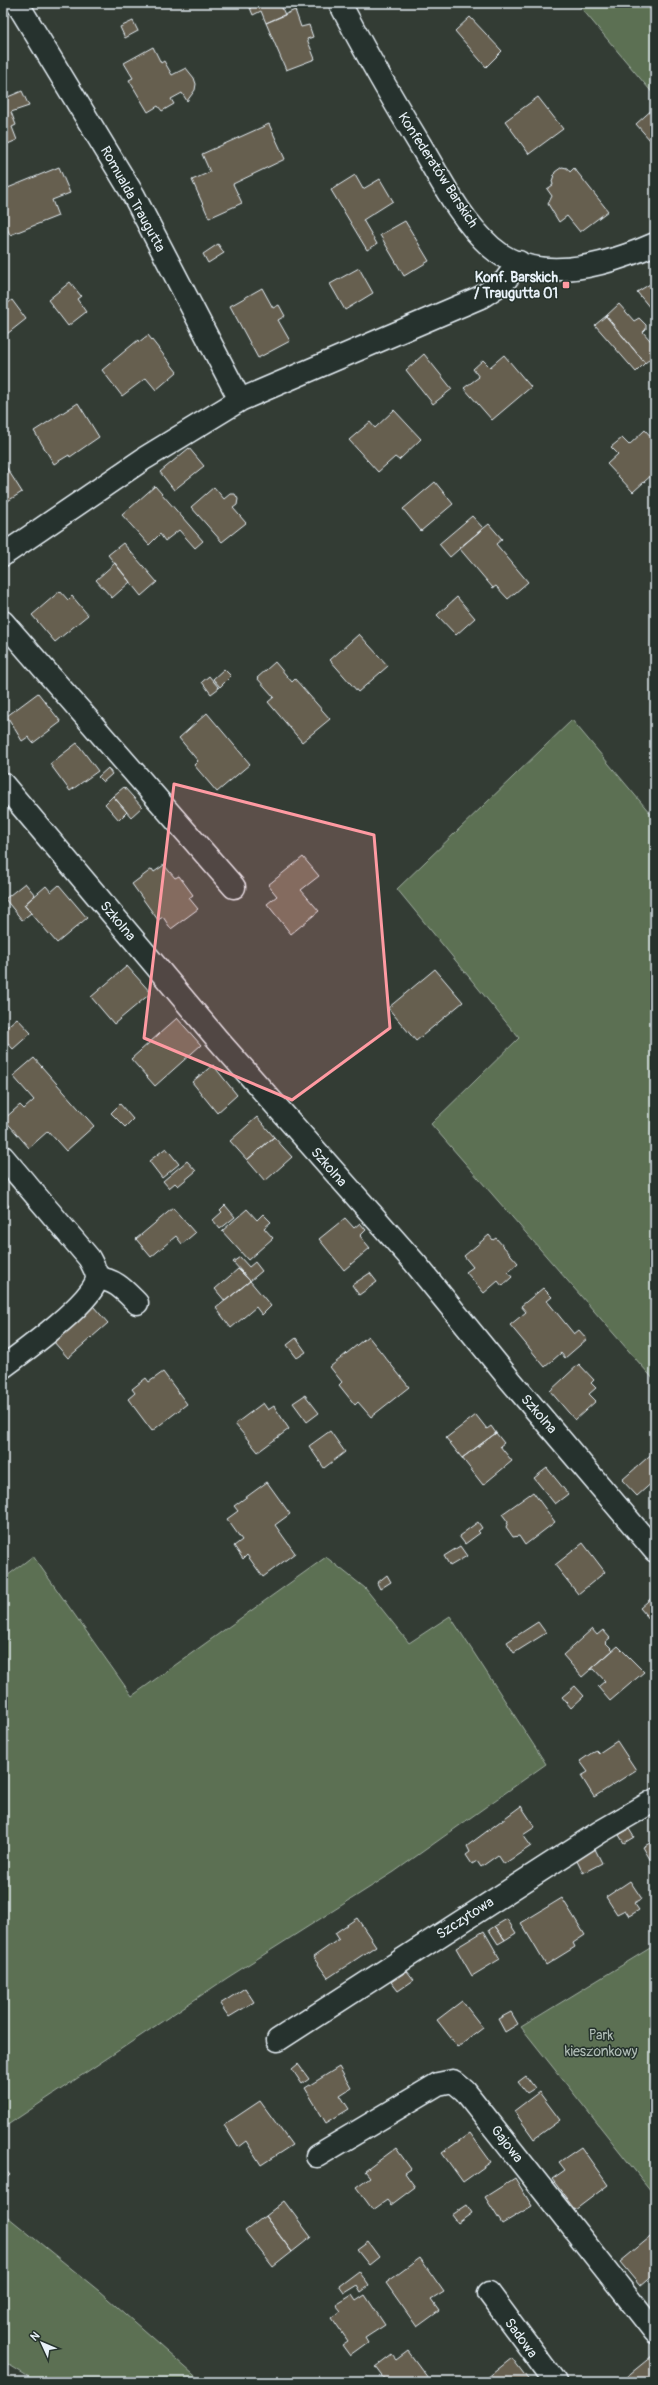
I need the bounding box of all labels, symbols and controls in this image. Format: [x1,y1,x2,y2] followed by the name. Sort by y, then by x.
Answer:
[394,109,482,231] street label: Konfederatów Barskich
[97,143,169,255] street label: Romualda Traugutta
[474,269,558,302] place label: Konf. Barskich / Traugutta 01
[561,280,571,290] marker: Konf. Barskich / Traugutta 01
[97,898,139,944] street label: Szkolna
[307,1144,351,1190] street label: Szkolna
[517,1391,561,1437] street label: Szkolna
[433,1893,497,1943] street label: Szczytowa
[565,2027,637,2060] park label: Park kieszonkowy
[487,2122,527,2166] street label: Gajowa
[501,2315,541,2361] street label: Sadowa
[22,2323,62,2363] north arrow
[28,2329,43,2344] text: N

